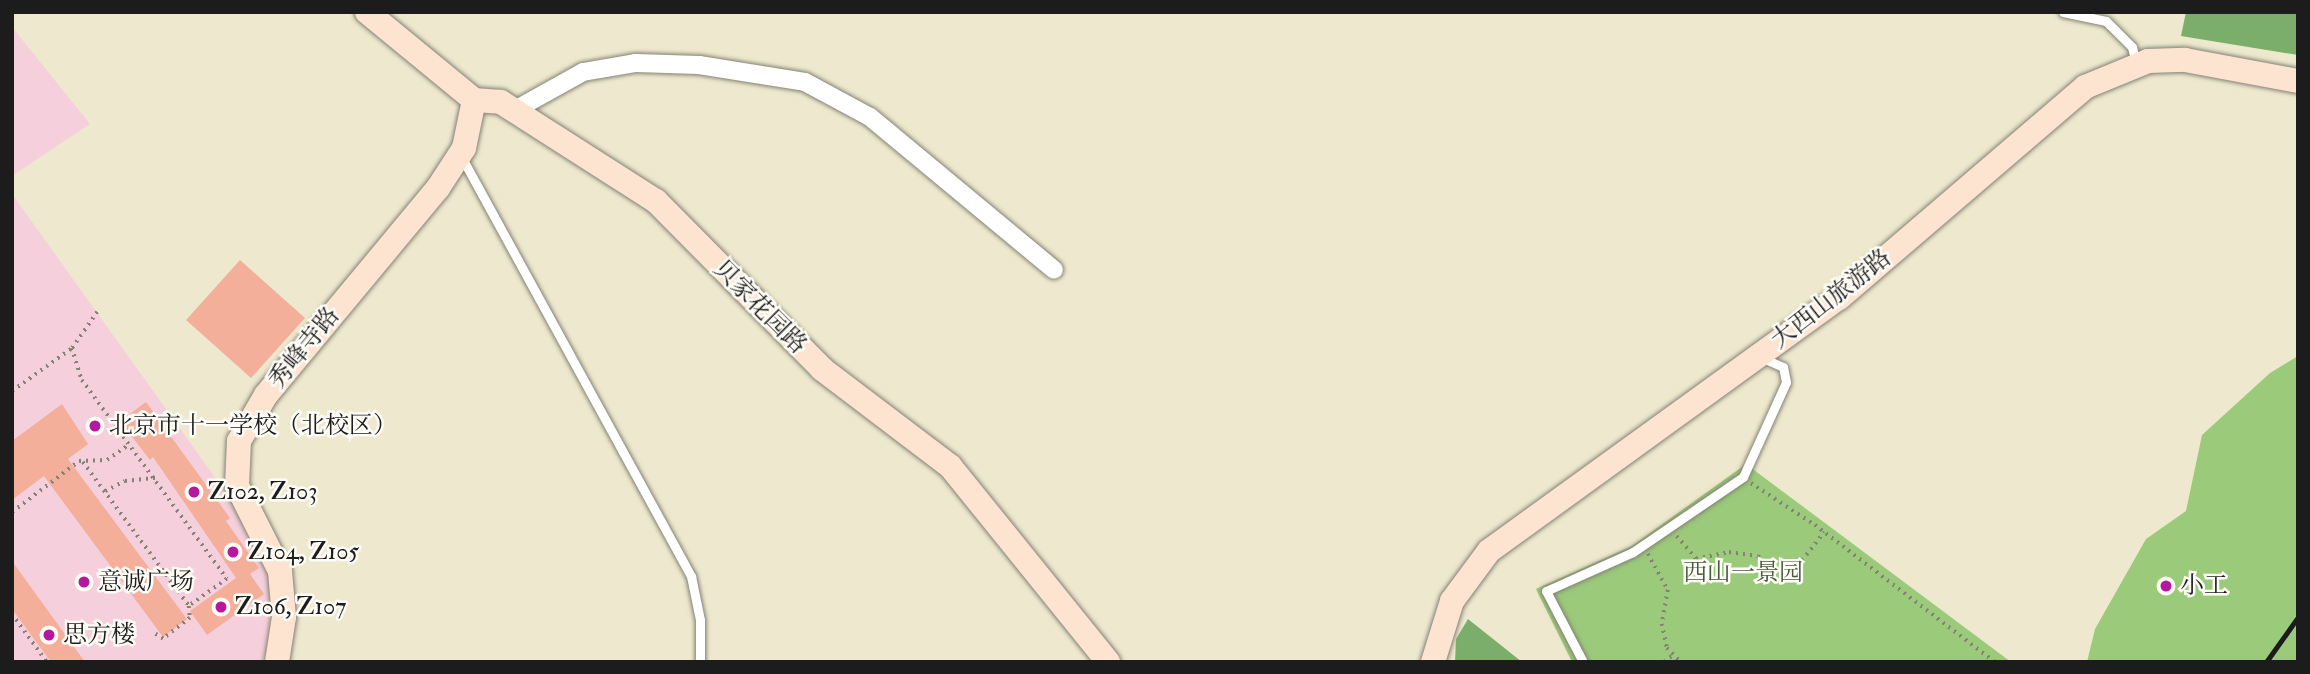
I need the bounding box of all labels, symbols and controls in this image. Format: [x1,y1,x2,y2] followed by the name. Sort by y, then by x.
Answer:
[1765,243,1897,355] street label: 大西山旅游路
[707,254,813,360] street label: 贝家花园路
[263,302,345,394] street label: 秀峰寺路
[109,412,397,440] place label: 北京市十一学校（北校区）
[87,418,103,434] marker: 北京市十一学校（北校区）
[208,478,318,506] place label: Z102, Z103
[186,484,202,500] marker: Z102, Z103
[247,538,359,566] place label: Z104, Z105
[225,544,241,560] marker: Z104, Z105
[1683,559,1803,587] park label: 西山一景园
[98,568,194,596] place label: 意诚广场
[2180,572,2228,600] place label: 小工
[76,574,92,590] marker: 意诚广场
[2158,578,2174,594] marker: 小工
[235,593,346,621] place label: Z106, Z107
[213,599,229,615] marker: Z106, Z107
[63,621,135,649] place label: 思方楼
[41,627,57,643] marker: 思方楼

